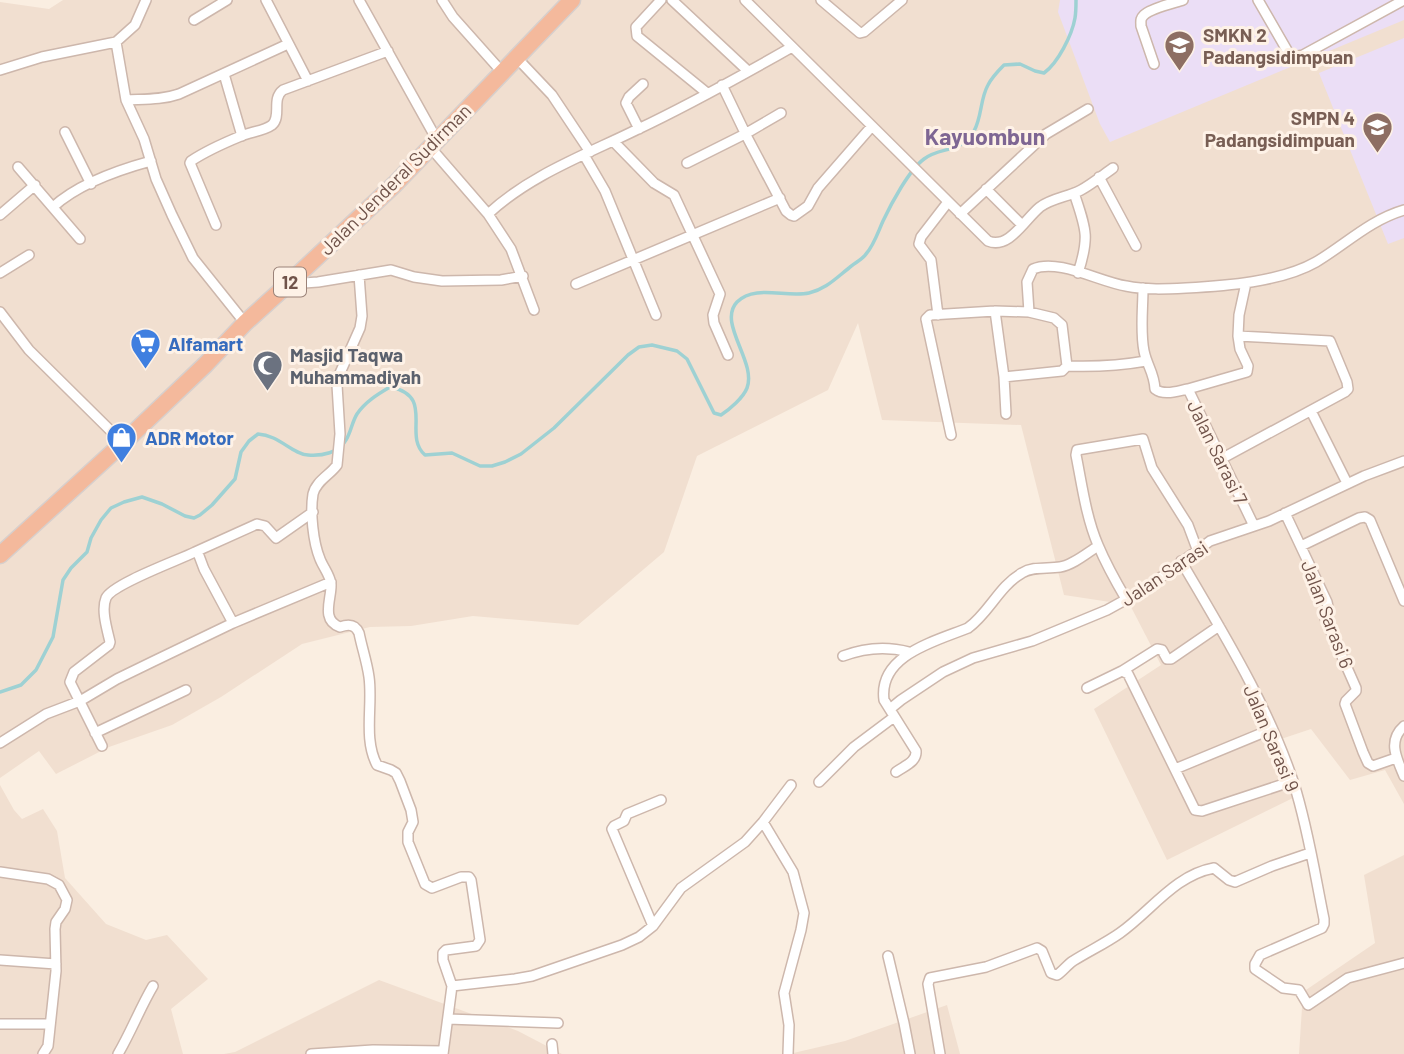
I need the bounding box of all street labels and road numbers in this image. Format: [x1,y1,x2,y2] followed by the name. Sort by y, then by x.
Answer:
[315,99,475,259] street label: Jalan Jenderal Sudirman
[274,268,306,296] road number: 12
[1183,396,1253,508] street label: Jalan Sarasi 7
[1116,535,1212,611] street label: Jalan Sarasi
[1297,557,1359,671] street label: Jalan Sarasi 6
[1239,681,1305,795] street label: Jalan Sarasi 9

